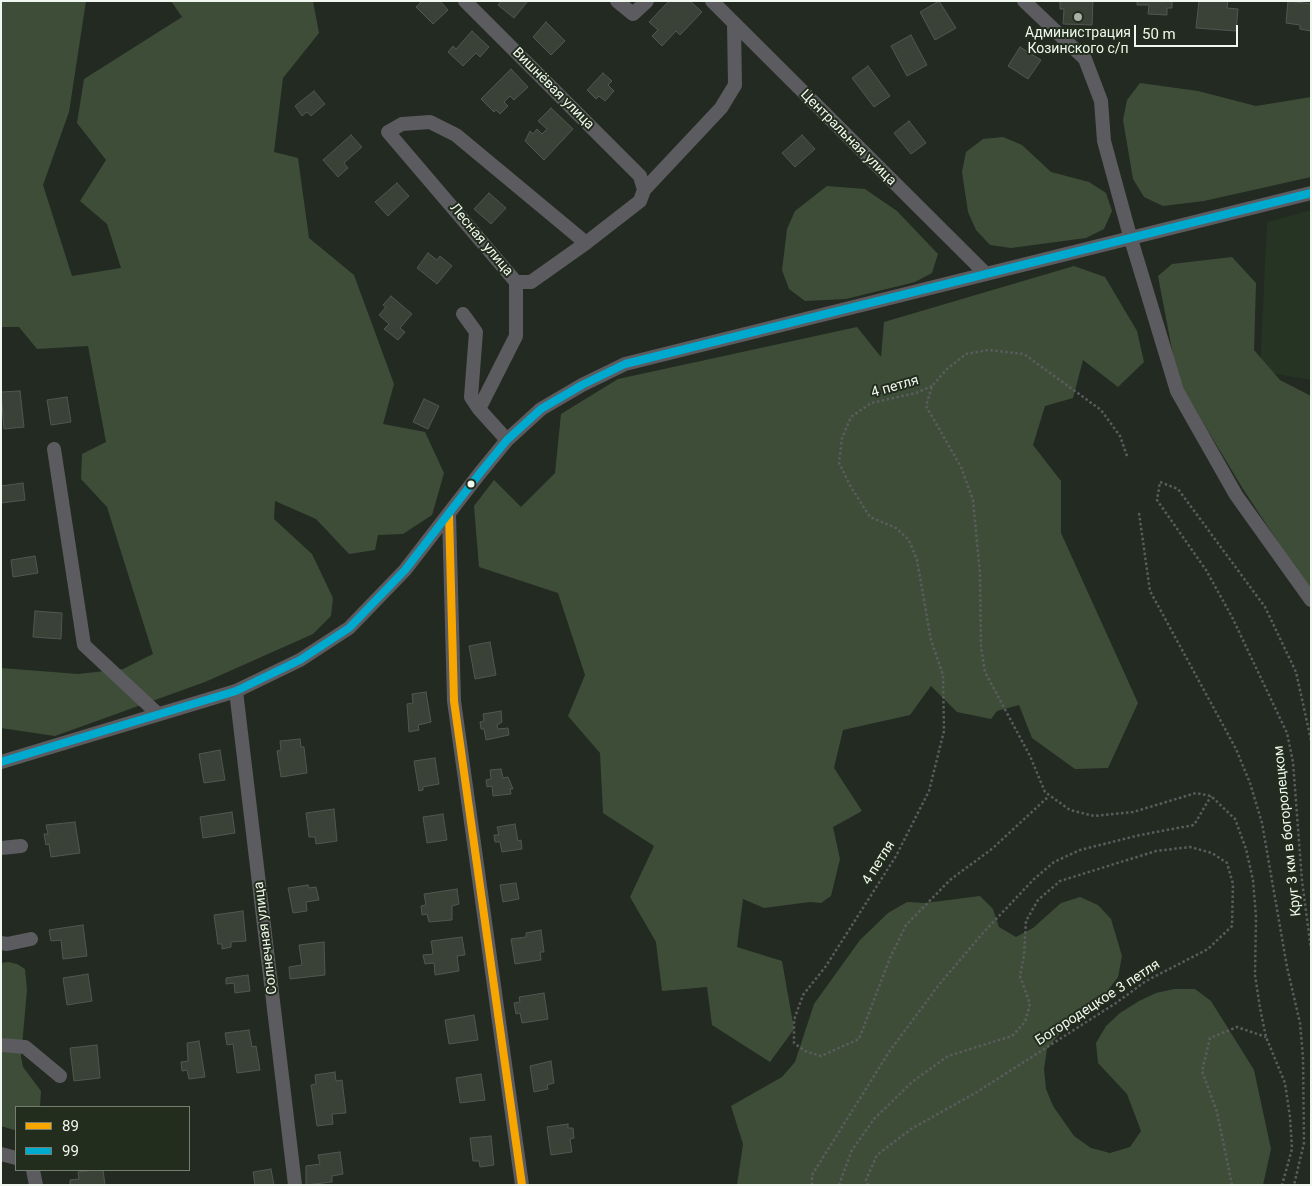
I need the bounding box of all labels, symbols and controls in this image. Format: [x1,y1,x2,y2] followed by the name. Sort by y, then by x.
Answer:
[1072,11,1084,23] marker: Администрация Козинского с/п
[1137,15,1241,47] scale bar
[1025,25,1131,58] place label: Администрация Козинского с/п
[1142,25,1176,43] text: 50 m
[509,45,597,133] street label: Вишнёвая улица
[796,86,900,190] street label: Центральная улица
[446,200,516,280] street label: Лесная улица
[869,372,921,402] street label: 4 петля
[466,479,476,489] unlabelled marker
[1271,745,1305,917] street label: Круг 3 км в богоролецком
[859,838,899,888] street label: 4 петля
[251,881,281,995] street label: Солнечная улица
[1033,956,1163,1050] street label: Богородецкое 3 петля
[15,1106,190,1171] legend
[62,1117,79,1135] text: 89
[62,1142,79,1160] text: 99

